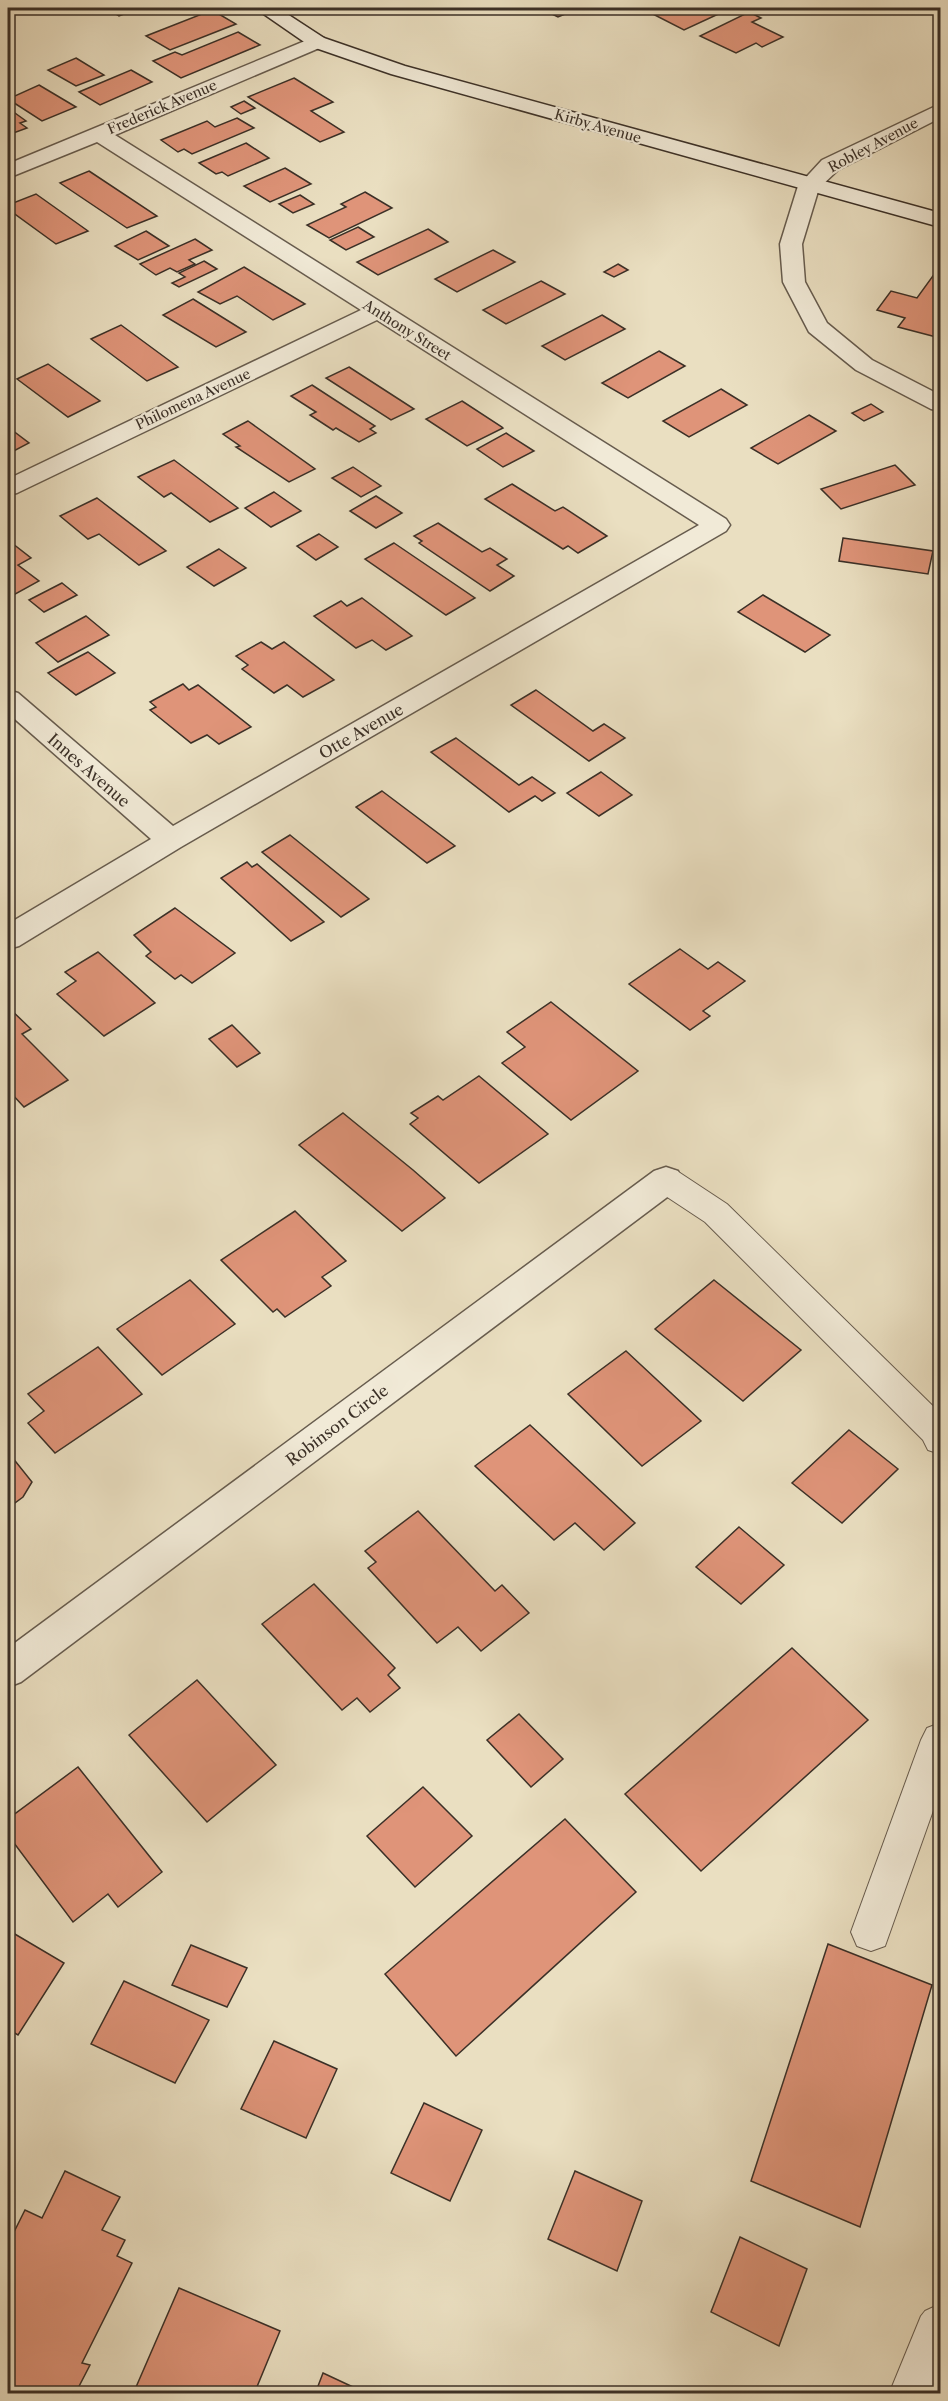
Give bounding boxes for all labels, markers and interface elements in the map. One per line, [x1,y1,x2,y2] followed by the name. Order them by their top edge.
[105,76,220,138] street label: Frederick Avenue
[553,105,644,147] street label: Kirby Avenue
[825,114,921,176] street label: Robley Avenue
[359,295,454,364] street label: Anthony Street
[133,364,253,434] street label: Philomena Avenue
[315,699,407,763] street label: Otte Avenue
[44,729,134,811] street label: Innes Avenue
[282,1380,392,1470] street label: Robinson Circle

